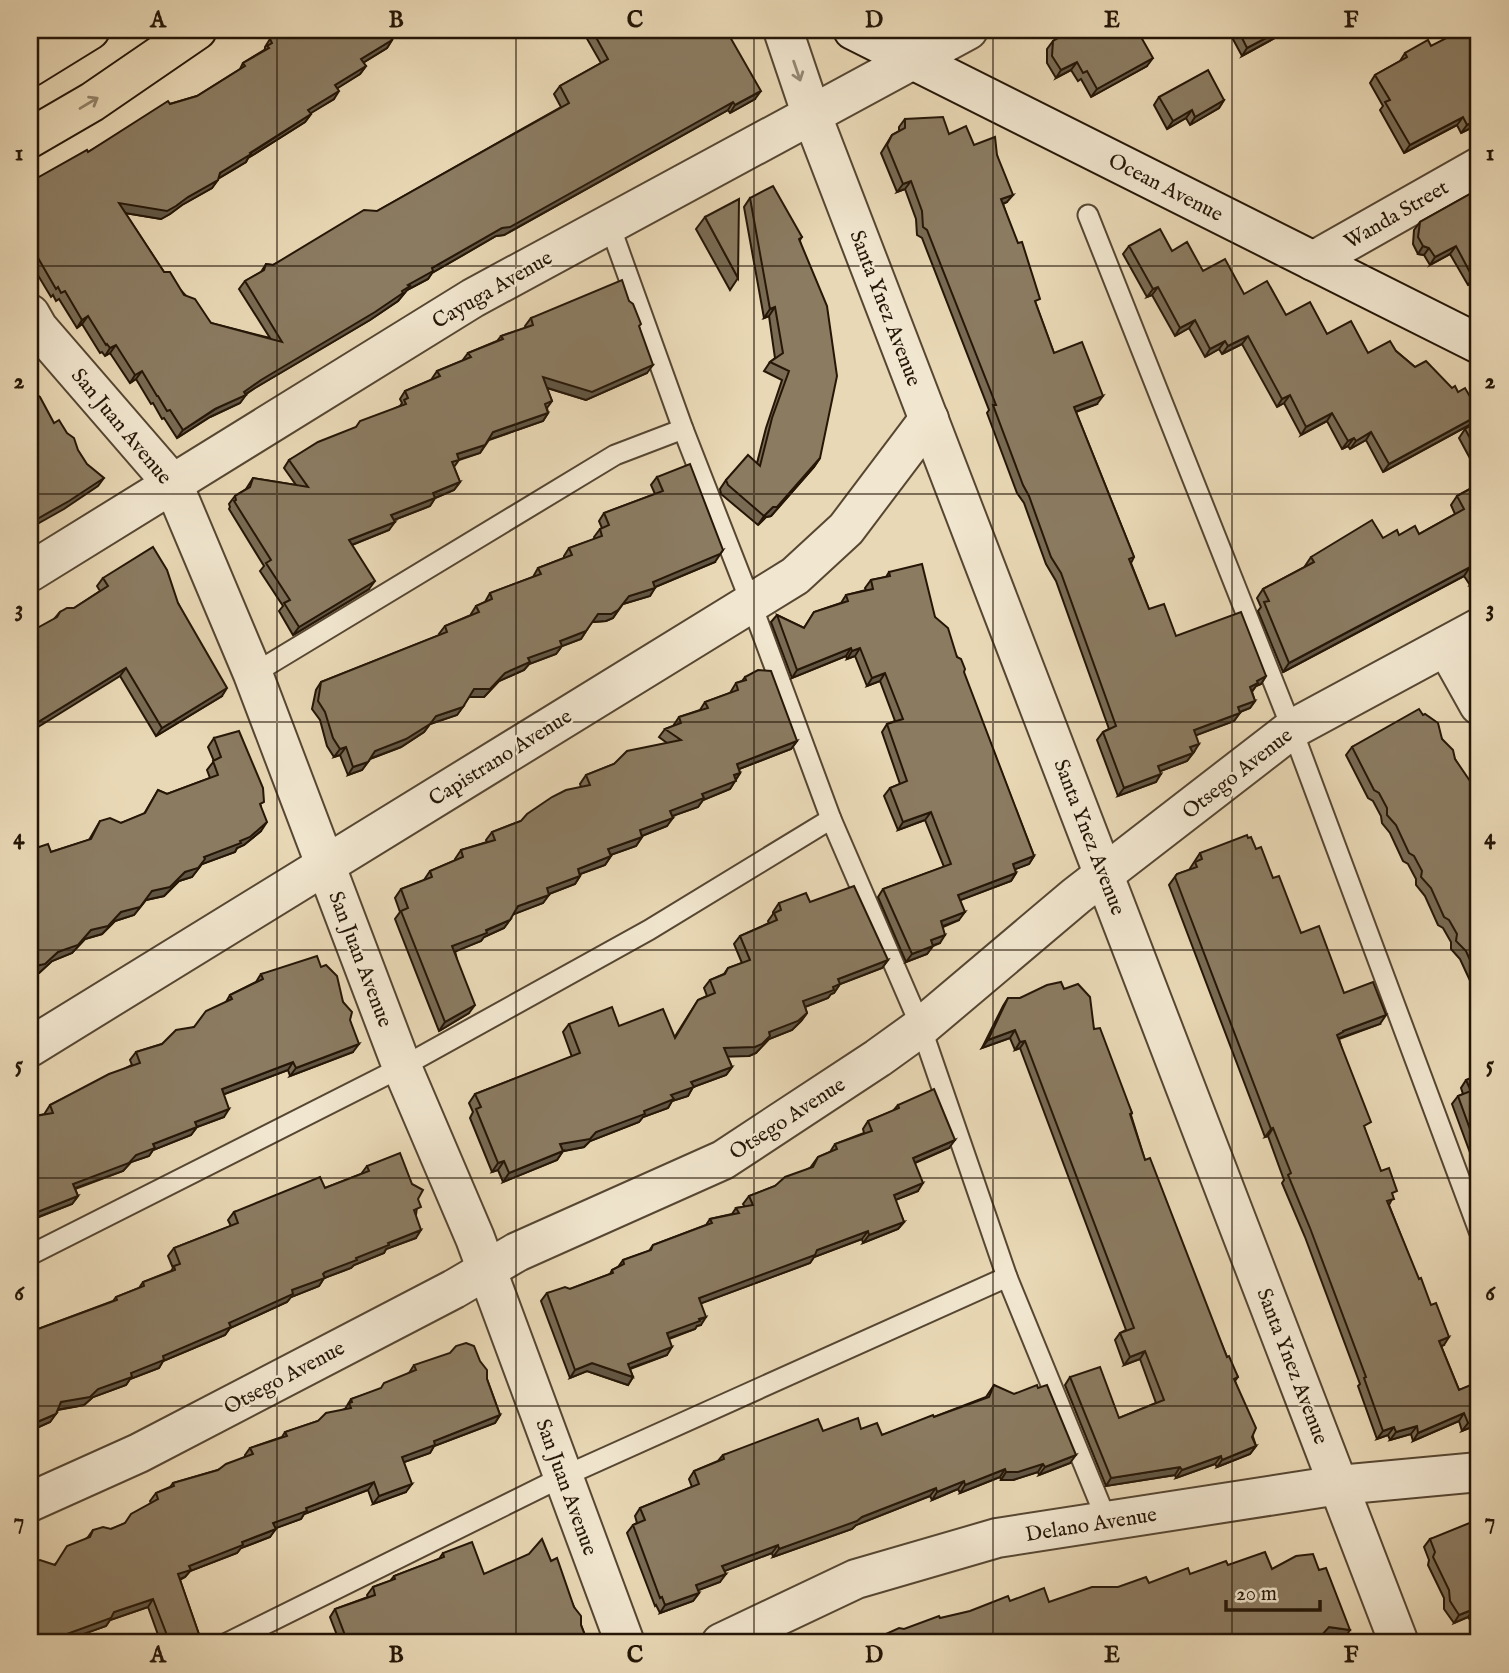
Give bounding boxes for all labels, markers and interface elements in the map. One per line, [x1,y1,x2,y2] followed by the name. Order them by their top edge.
[149,6,167,35] text: A
[388,6,404,35] text: B
[627,6,644,35] text: C
[865,6,883,35] text: D
[1104,6,1120,35] text: E
[1344,6,1359,35] text: F
[792,60,804,82] one-way arrow
[78,96,98,110] one-way arrow
[15,139,23,168] text: 1
[1486,139,1494,168] text: 1
[1103,148,1227,229] street label: Ocean Avenue
[1340,175,1454,256] street label: Wanda Street
[842,227,927,391] street label: Santa Ynez Avenue
[428,245,558,336] street label: Cayuga Avenue
[64,363,178,491] street label: San Juan Avenue
[14,367,25,396] text: 2
[1485,367,1496,396] text: 2
[15,595,23,624] text: 3
[1486,595,1494,624] text: 3
[424,703,578,813] street label: Capistrano Avenue
[1177,722,1299,826] street label: Otsego Avenue
[1046,756,1131,920] street label: Santa Ynez Avenue
[13,823,25,852] text: 4
[1484,823,1496,852] text: 4
[321,888,398,1032] street label: San Juan Avenue
[15,1051,24,1080] text: 5
[1486,1051,1495,1080] text: 5
[725,1072,851,1167] street label: Otsego Avenue
[14,1279,25,1308] text: 6
[1485,1279,1496,1308] text: 6
[1249,1285,1334,1449] street label: Santa Ynez Avenue
[220,1335,350,1421] street label: Otsego Avenue
[528,1415,603,1560] street label: San Juan Avenue
[1024,1502,1159,1549] street label: Delano Avenue
[14,1507,24,1536] text: 7
[1485,1507,1495,1536] text: 7
[1226,1568,1320,1612] scale bar
[1236,1581,1277,1608] text: 20 m
[149,1641,167,1670] text: A
[388,1641,404,1670] text: B
[627,1641,644,1670] text: C
[865,1641,883,1670] text: D
[1104,1641,1120,1670] text: E
[1344,1641,1359,1670] text: F

